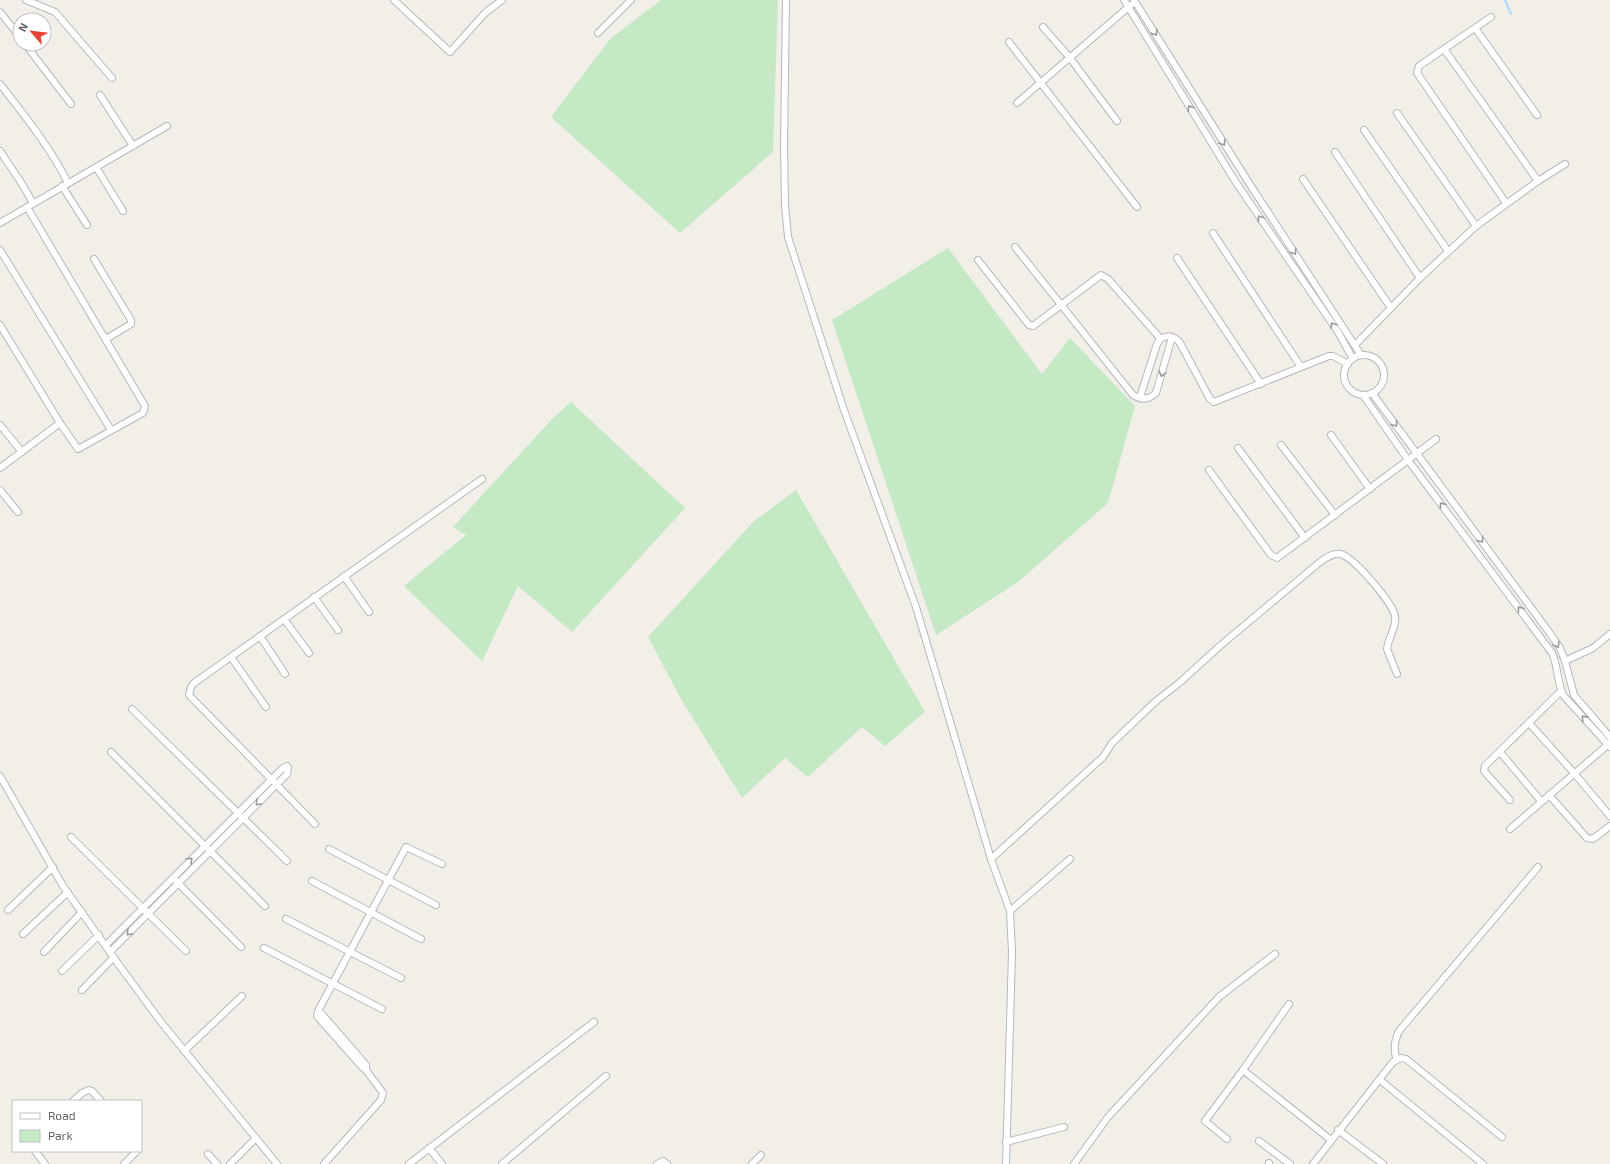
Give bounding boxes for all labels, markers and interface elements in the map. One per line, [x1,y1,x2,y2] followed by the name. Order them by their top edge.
[12,12,52,52] north arrow
[15,20,30,34] text: N
[1150,29,1157,36] one-way arrow
[1187,105,1195,112] one-way arrow
[1219,139,1226,146] one-way arrow
[1258,215,1265,222] one-way arrow
[1289,248,1296,255] one-way arrow
[1330,322,1338,329] one-way arrow
[1158,370,1167,377] one-way arrow
[1391,420,1398,427] one-way arrow
[1440,502,1447,509] one-way arrow
[1476,536,1484,543] one-way arrow
[1518,606,1525,613] one-way arrow
[1553,641,1560,648] one-way arrow
[1582,716,1589,723] one-way arrow
[255,798,263,806] one-way arrow
[185,857,193,865] one-way arrow
[127,928,134,936] one-way arrow
[12,1100,142,1152] legend
[48,1108,76,1122] text: Road
[48,1128,73,1142] text: Park

